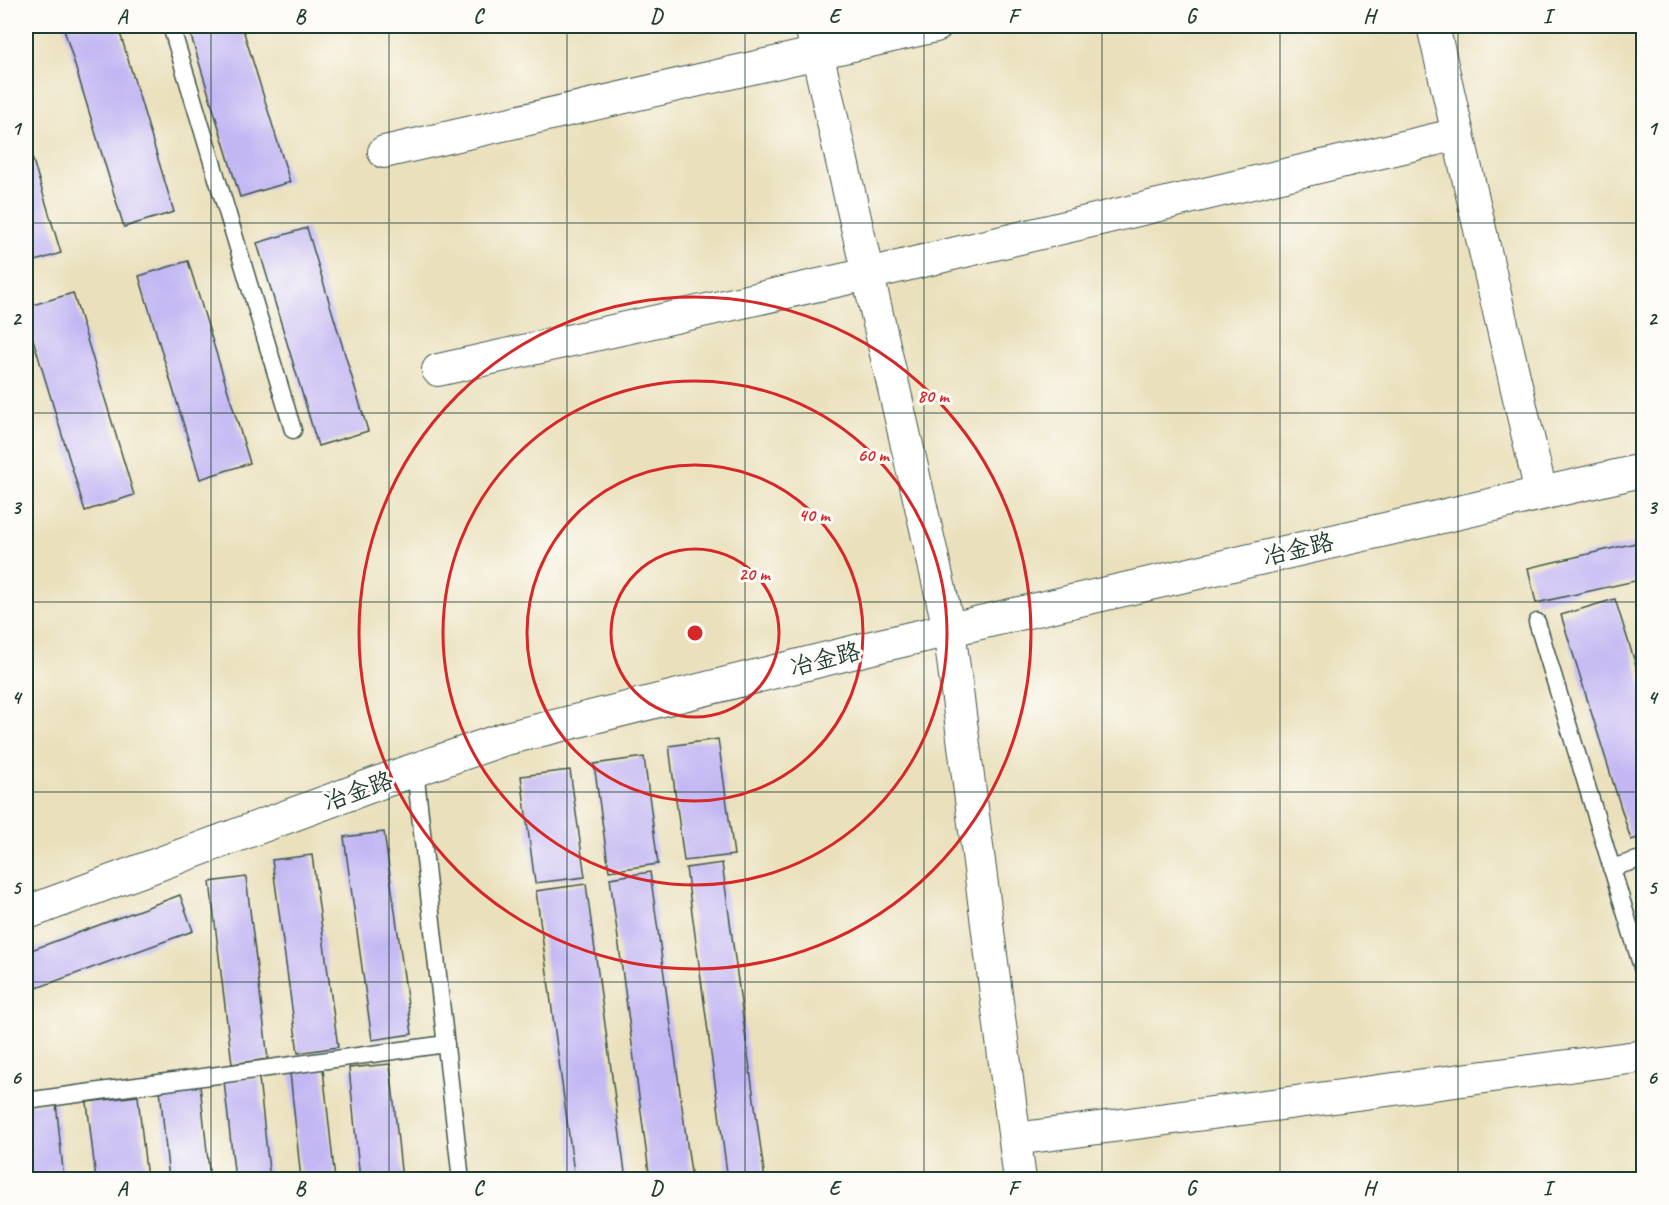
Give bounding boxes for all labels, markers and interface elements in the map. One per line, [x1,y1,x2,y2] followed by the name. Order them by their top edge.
[117,4,129,29] text: A
[295,4,307,29] text: B
[473,4,485,29] text: C
[650,4,664,29] text: D
[829,4,843,29] text: E
[1008,4,1022,29] text: F
[1186,4,1199,29] text: G
[1363,4,1378,29] text: H
[1543,4,1556,29] text: I
[12,116,23,141] text: 1
[1648,116,1659,141] text: 1
[12,306,23,331] text: 2
[1648,306,1659,331] text: 2
[918,385,950,407] text: 80 m
[857,444,890,466] text: 60 m
[12,495,23,520] text: 3
[1648,495,1659,520] text: 3
[799,504,831,526] text: 40 m
[1260,526,1336,572] street label: 冶金路
[739,563,771,585] text: 20 m
[685,623,705,643] centre of rings
[786,636,864,682] street label: 冶金路
[12,685,24,710] text: 4
[1648,685,1660,710] text: 4
[319,765,397,817] street label: 冶金路
[12,875,23,900] text: 5
[1648,875,1659,900] text: 5
[11,1065,22,1090] text: 6
[1647,1065,1658,1090] text: 6
[117,1176,129,1201] text: A
[295,1176,307,1201] text: B
[473,1176,485,1201] text: C
[650,1176,664,1201] text: D
[829,1176,843,1201] text: E
[1008,1176,1022,1201] text: F
[1186,1176,1199,1201] text: G
[1363,1176,1378,1201] text: H
[1543,1176,1556,1201] text: I

